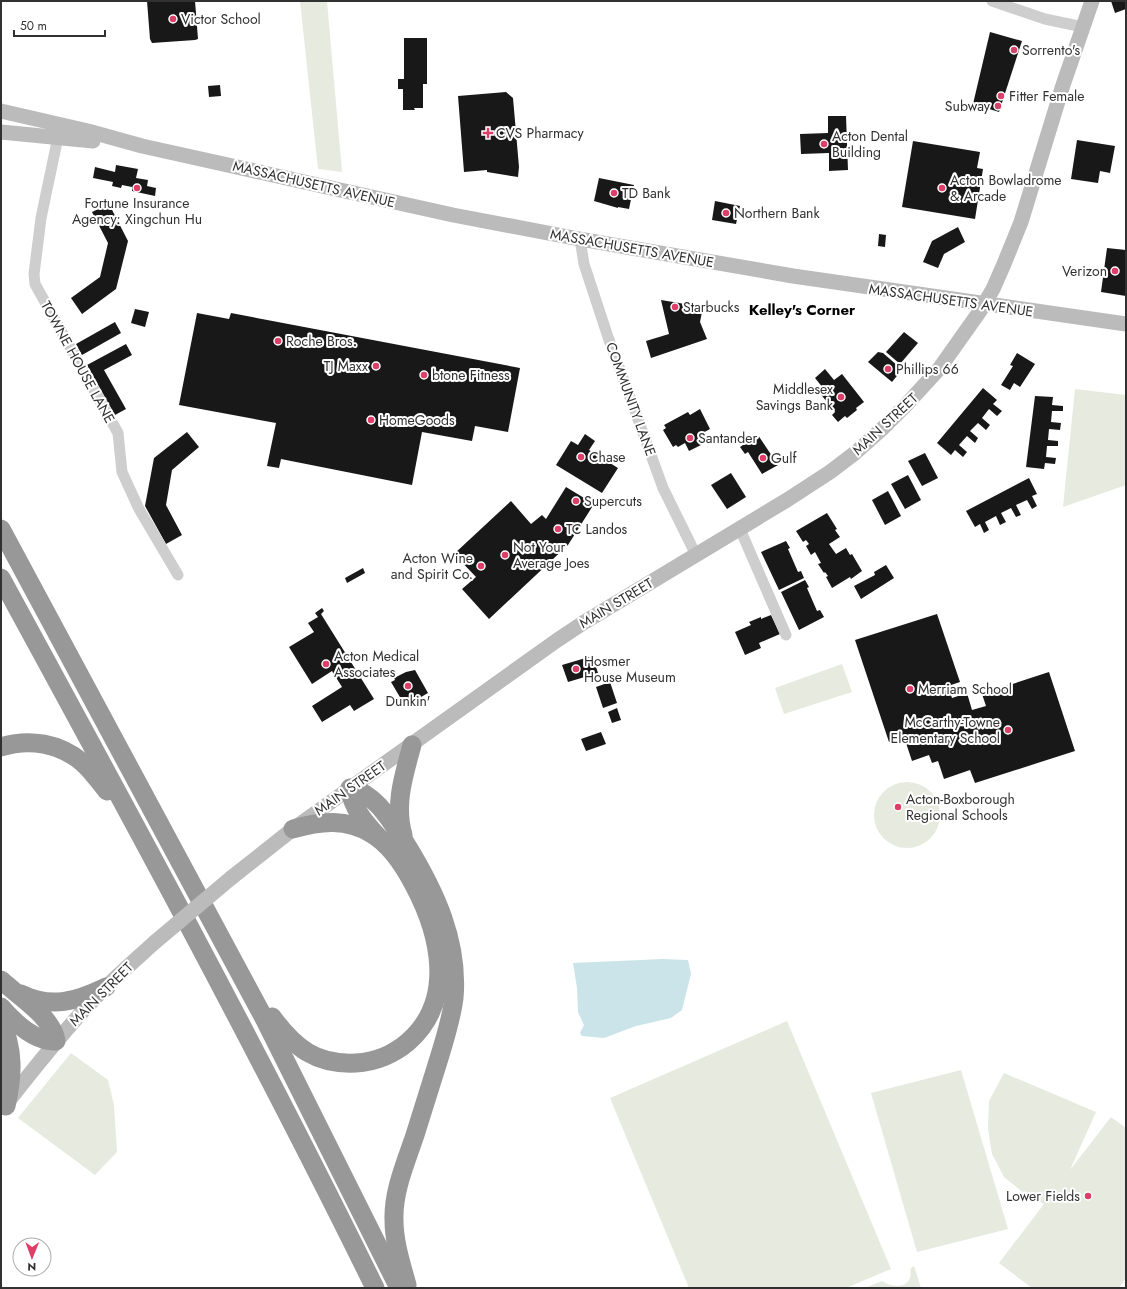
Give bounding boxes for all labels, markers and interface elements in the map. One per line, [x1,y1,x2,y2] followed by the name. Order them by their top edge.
[181,9,261,29] place label: Victor School
[14,12,105,38] scale bar
[168,14,178,24] marker: Victor School
[20,17,47,35] text: 50 m
[1022,40,1080,60] place label: Sorrento's
[1009,45,1019,55] marker: Sorrento's
[1009,86,1084,106] place label: Fitter Female
[996,91,1006,101] marker: Fitter Female
[945,96,991,116] place label: Subway
[993,101,1003,111] marker: Subway
[496,123,584,143] place label: CVS Pharmacy
[832,126,908,162] place label: Acton Dental Building
[483,128,493,138] marker: CVS Pharmacy
[819,139,829,149] marker: Acton Dental Building
[231,156,397,212] street label: MASSACHUSETTS AVENUE
[950,170,1062,206] place label: Acton Bowladrome & Arcade
[132,183,142,193] marker: Fortune Insurance Agency: Xingchun Hu
[622,183,671,203] place label: TD Bank
[937,183,947,193] marker: Acton Bowladrome & Arcade
[609,188,619,198] marker: TD Bank
[72,193,202,229] place label: Fortune Insurance Agency: Xingchun Hu
[734,203,820,223] place label: Northern Bank
[721,208,731,218] marker: Northern Bank
[549,224,715,272] street label: MASSACHUSETTS AVENUE
[1062,261,1107,281] place label: Verizon
[1110,266,1120,276] marker: Verizon
[867,279,1035,321] street label: MASSACHUSETTS AVENUE
[36,297,120,427] street label: TOWNE HOUSE LANE
[683,297,740,317] place label: Starbucks
[749,299,856,321] district label: Kelley's Corner
[670,302,680,312] marker: Starbucks
[286,331,357,351] place label: Roche Bros.
[273,336,283,346] marker: Roche Bros.
[601,339,661,459] street label: COMMUNITY LANE
[324,356,368,376] place label: TJ Maxx
[896,359,959,379] place label: Phillips 66
[371,361,381,371] marker: TJ Maxx
[883,364,893,374] marker: Phillips 66
[432,365,510,385] place label: btone Fitness
[419,370,429,380] marker: btone Fitness
[756,379,834,415] place label: Middlesex Savings Bank
[848,388,923,460] street label: MAIN STREET
[836,392,846,402] marker: Middlesex Savings Bank
[379,410,455,430] place label: HomeGoods
[366,415,376,425] marker: HomeGoods
[698,428,757,448] place label: Santander
[685,433,695,443] marker: Santander
[589,447,626,467] place label: Chase
[771,448,797,468] place label: Gulf
[576,452,586,462] marker: Chase
[758,453,768,463] marker: Gulf
[584,491,642,511] place label: Supercuts
[571,496,581,506] marker: Supercuts
[566,519,628,539] place label: TC Landos
[553,524,563,534] marker: TC Landos
[513,537,590,573] place label: Not Your Average Joes
[391,548,473,584] place label: Acton Wine and Spirit Co.
[500,550,510,560] marker: Not Your Average Joes
[476,561,486,571] marker: Acton Wine and Spirit Co.
[575,573,657,633] street label: MAIN STREET
[334,646,419,682] place label: Acton Medical Associates
[584,651,676,687] place label: Hosmer House Museum
[321,659,331,669] marker: Acton Medical Associates
[571,664,581,674] marker: Hosmer House Museum
[918,679,1012,699] place label: Merriam School
[403,681,413,691] marker: Dunkin'
[905,684,915,694] marker: Merriam School
[386,691,430,711] place label: Dunkin'
[890,712,1000,748] place label: McCarthy-Towne Elementary School
[1003,725,1013,735] marker: McCarthy-Towne Elementary School
[310,756,390,820] street label: MAIN STREET
[906,789,1015,825] place label: Acton-Boxborough Regional Schools
[893,802,903,812] marker: Acton-Boxborough Regional Schools
[65,957,138,1030] street label: MAIN STREET
[1006,1186,1080,1206] place label: Lower Fields
[1083,1191,1093,1201] marker: Lower Fields
[12,1237,52,1277] north arrow
[27,1259,36,1275] text: N

